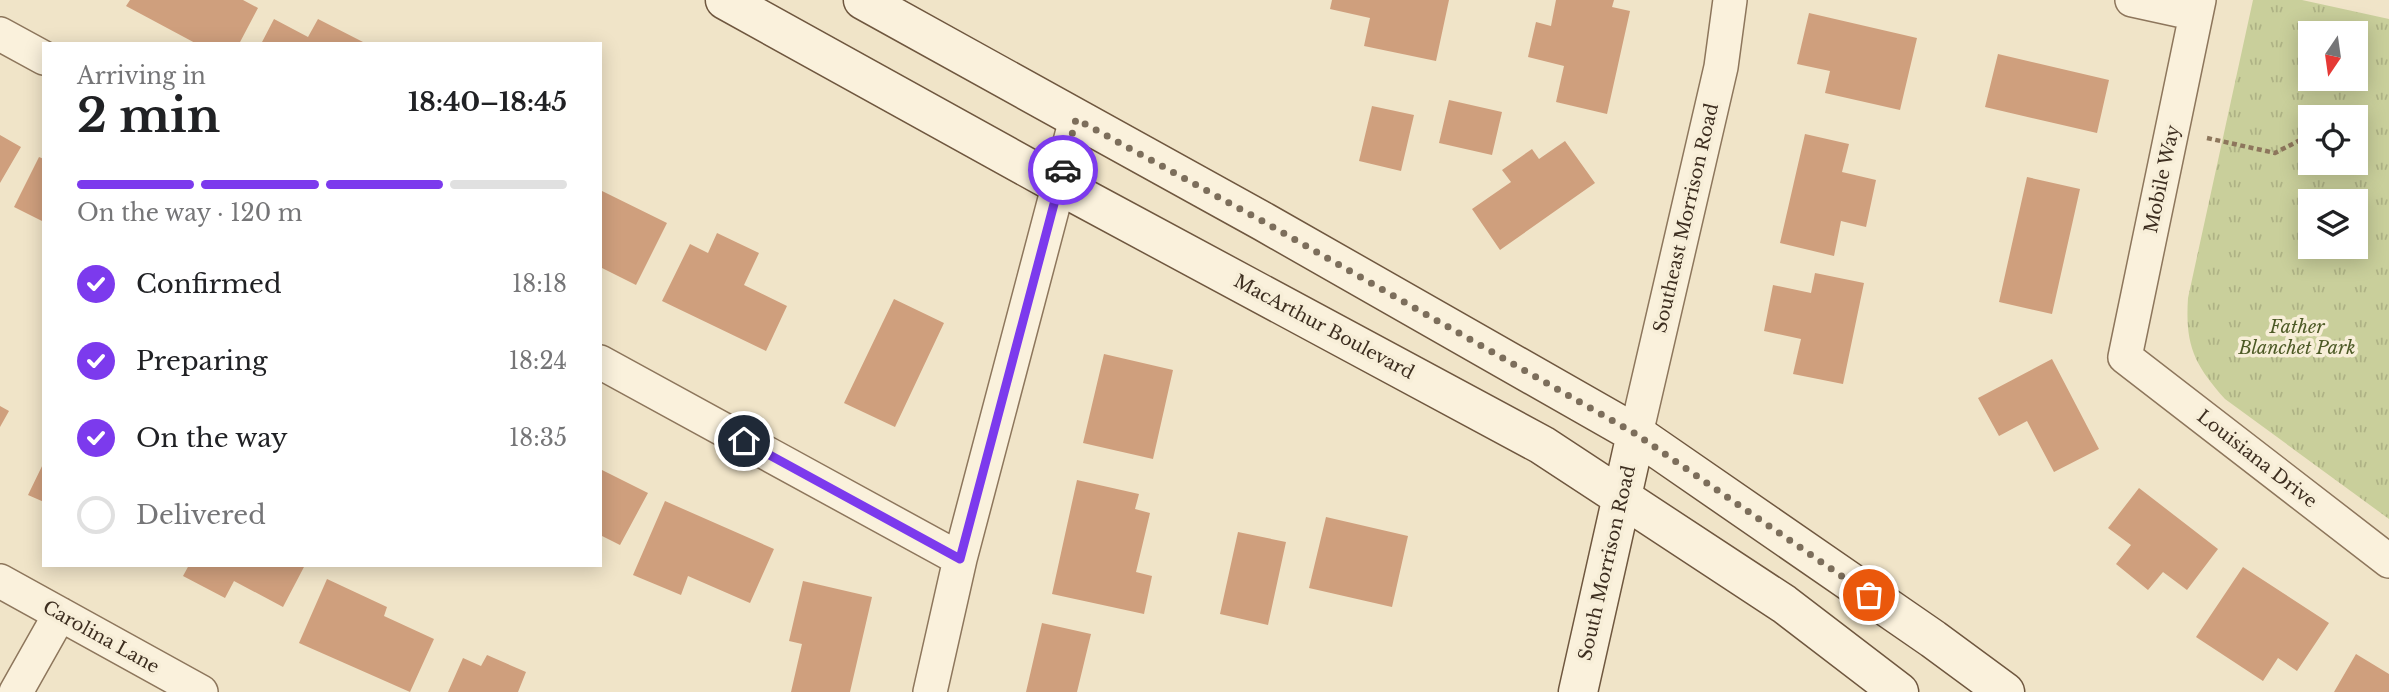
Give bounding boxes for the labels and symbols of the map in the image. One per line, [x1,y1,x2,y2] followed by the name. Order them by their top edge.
[2298,21,2368,91] north arrow
[1649,101,1723,335] street label: Southeast Morrison Road
[2140,122,2184,235] street label: Mobile Way
[1028,135,1098,205] courier
[1230,270,1418,384] street label: MacArthur Boulevard
[2237,316,2356,359] park label: Father Blanchet Park
[2193,405,2321,513] street label: Louisiana Drive
[714,411,774,471] pin
[1574,463,1640,663] street label: South Morrison Road
[1839,565,1899,625] pin
[39,596,163,678] street label: Carolina Lane

